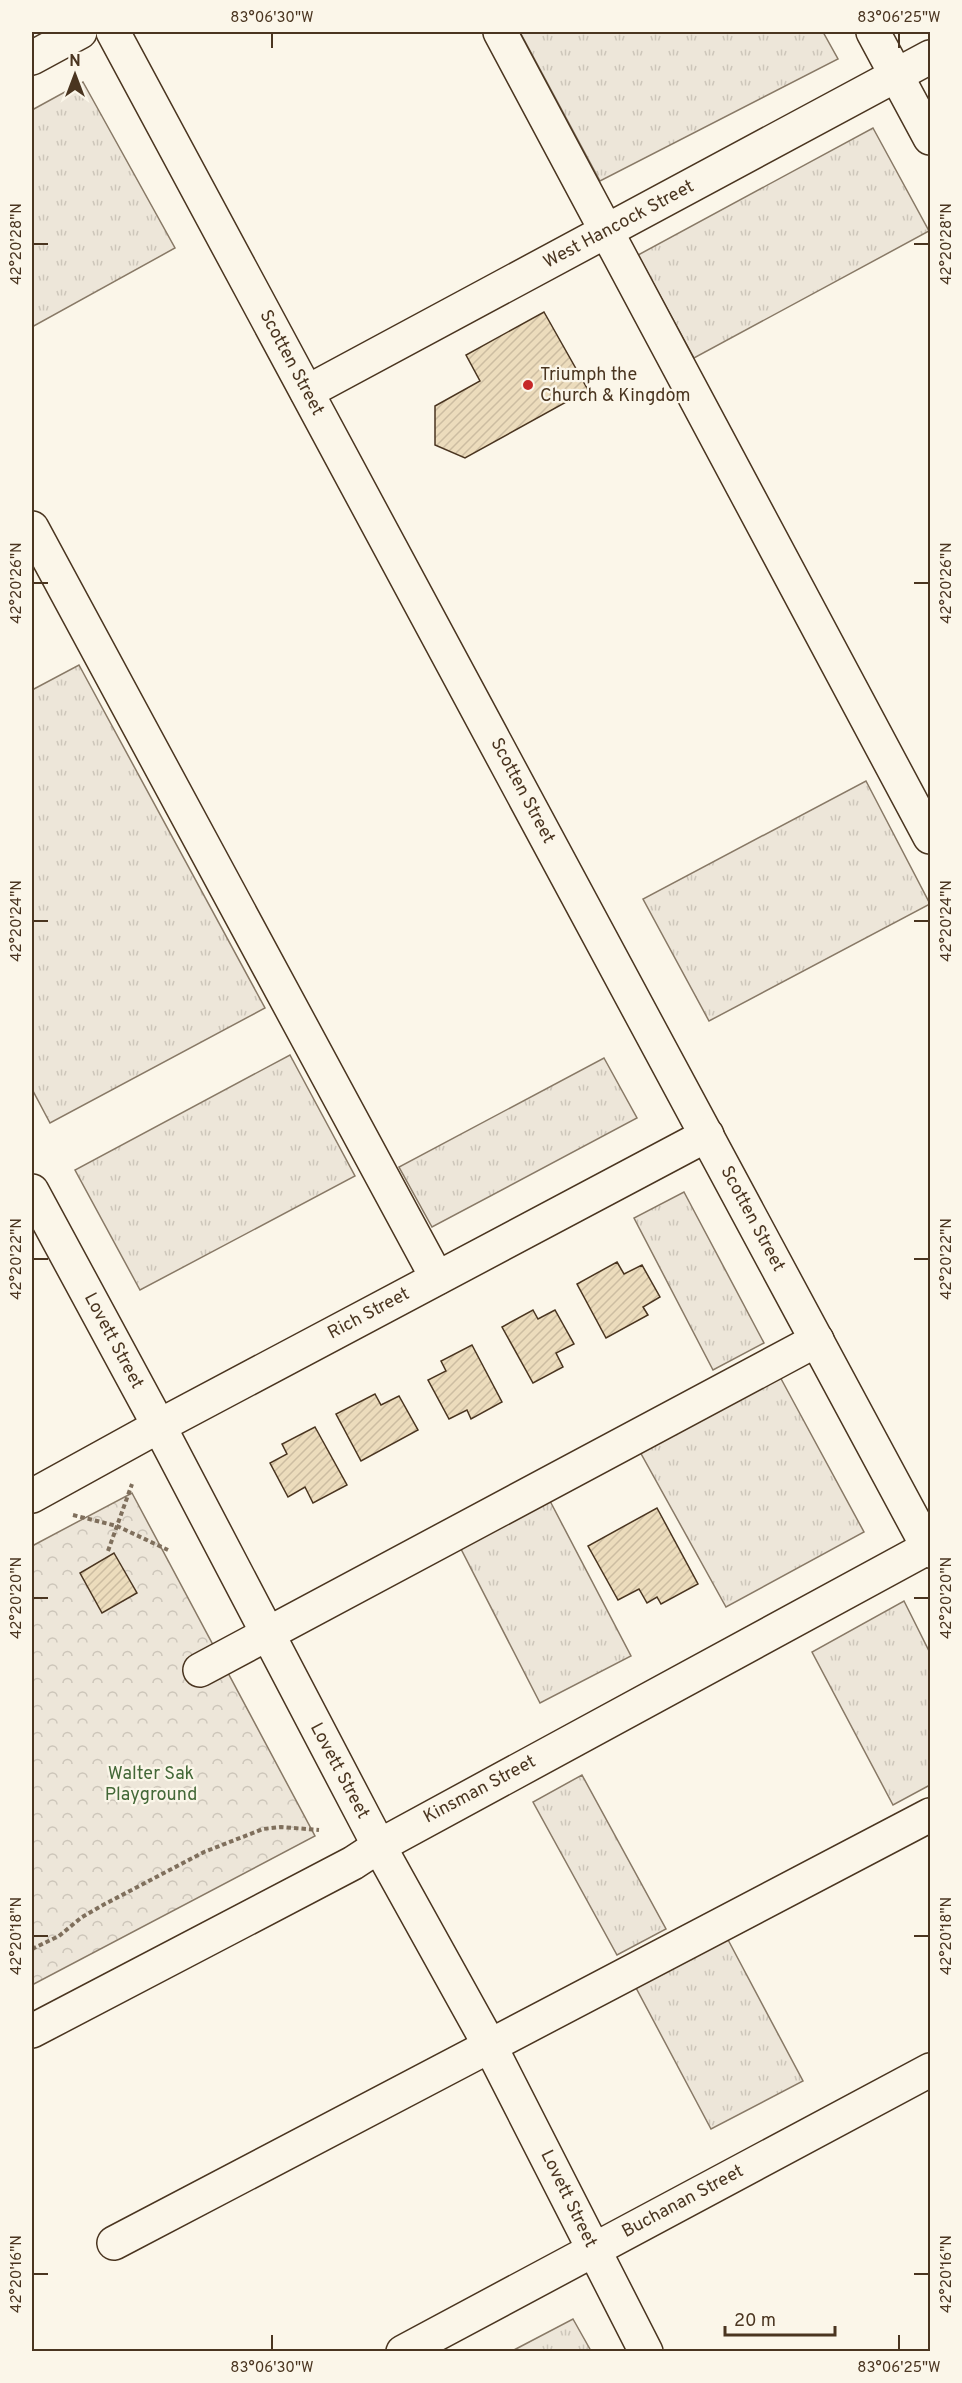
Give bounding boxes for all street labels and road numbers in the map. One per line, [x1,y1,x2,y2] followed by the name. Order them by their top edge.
[540,176,698,274] street label: West Hancock Street
[254,306,328,420] street label: Scotten Street
[485,734,559,848] street label: Scotten Street
[715,1162,789,1276] street label: Scotten Street
[324,1283,414,1345] street label: Rich Street
[78,1289,148,1393] street label: Lovett Street
[304,1719,374,1823] street label: Lovett Street
[420,1751,540,1829] street label: Kinsman Street
[534,2146,602,2252] street label: Lovett Street
[618,2160,748,2244] street label: Buchanan Street

